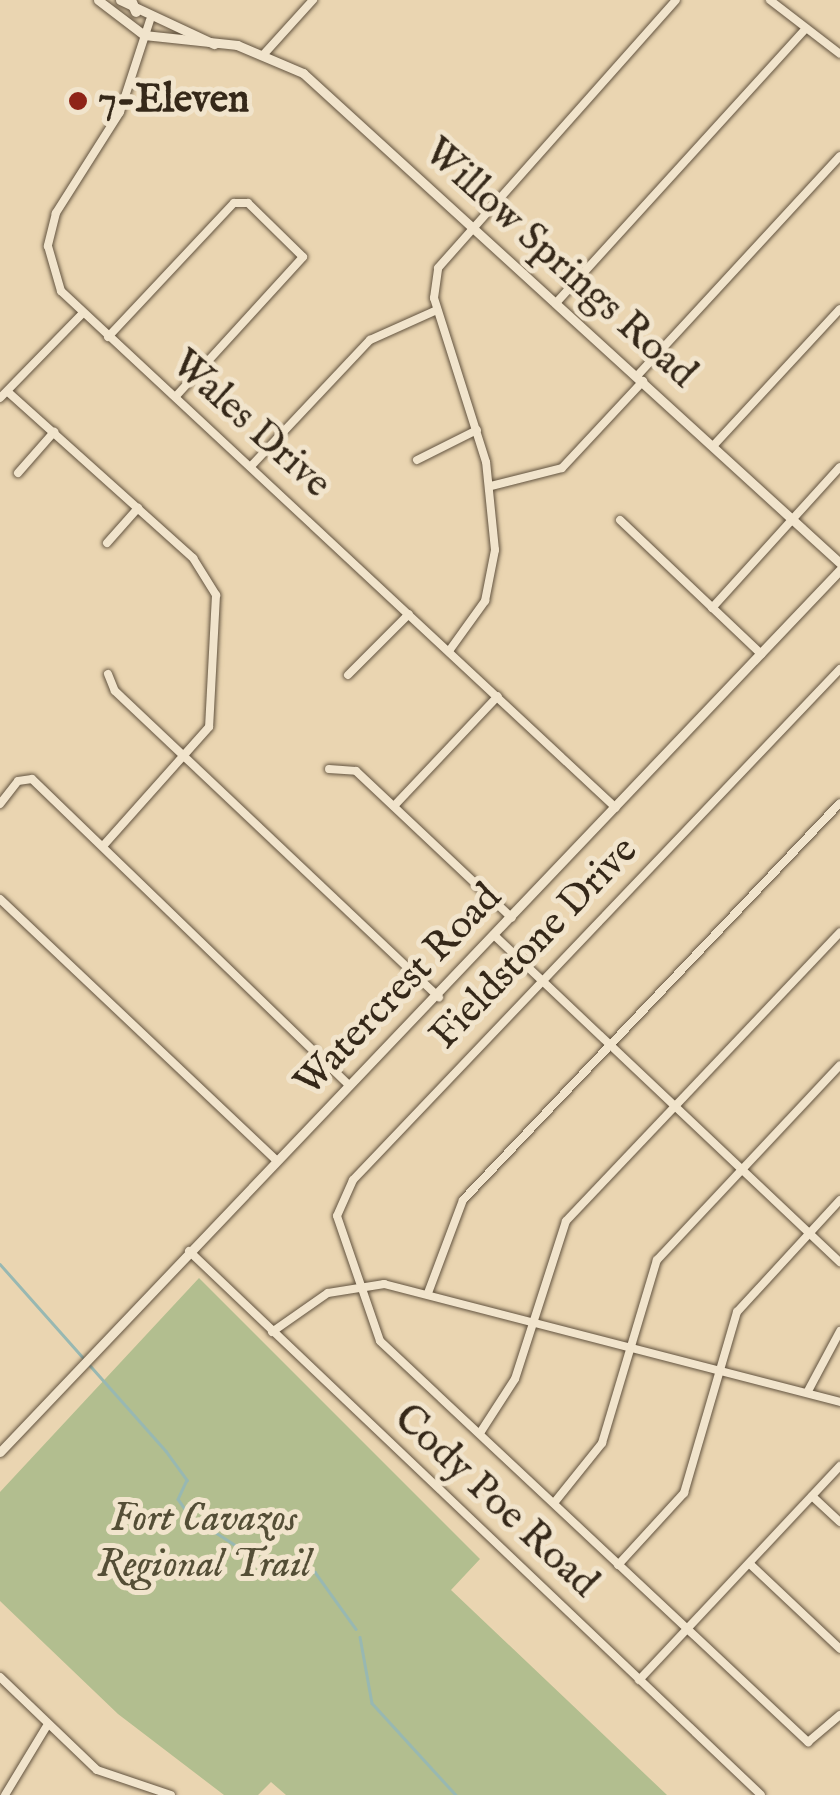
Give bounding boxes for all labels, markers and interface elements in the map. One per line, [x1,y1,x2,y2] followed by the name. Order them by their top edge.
[98,77,249,125] place label: 7-Eleven
[67,90,89,112] marker: 7-Eleven
[413,129,705,399] street label: Willow Springs Road
[160,341,340,509] street label: Wales Drive
[422,828,648,1060] street label: Fieldstone Drive
[286,875,512,1107] street label: Watercrest Road
[383,1395,607,1609] street label: Cody Poe Road
[97,1496,311,1590] park label: Fort Cavazos Regional Trail

